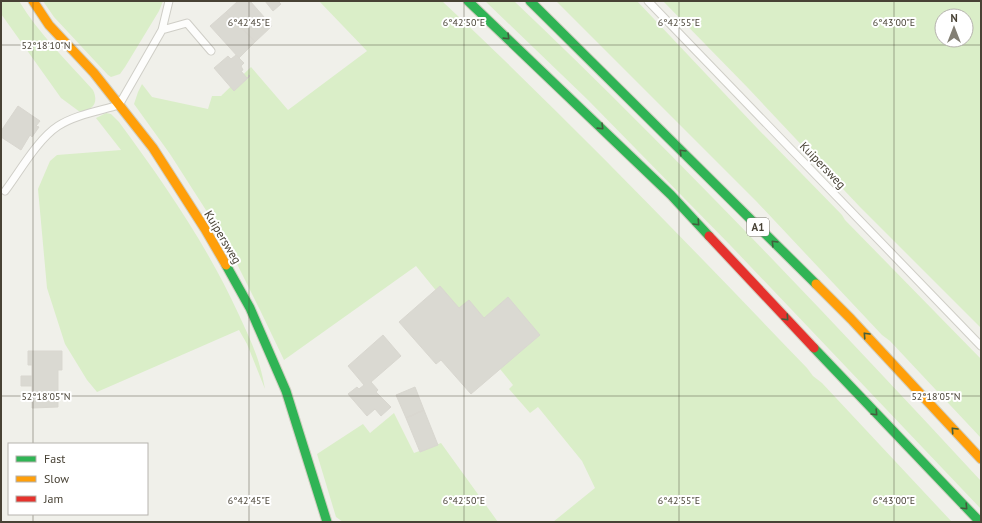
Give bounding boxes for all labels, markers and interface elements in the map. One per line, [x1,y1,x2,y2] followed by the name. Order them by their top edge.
[934,8,974,48] north arrow
[950,11,958,25] text: N
[228,16,270,29] text: 6°42'45"E
[443,16,485,29] text: 6°42'50"E
[658,16,700,29] text: 6°42'55"E
[873,16,915,29] text: 6°43'00"E
[502,32,510,40] one-way arrow
[21,39,71,52] text: 52°18'10"N
[596,122,604,130] one-way arrow
[797,138,849,192] street label: Kuipersweg
[679,149,687,157] one-way arrow
[201,208,245,266] street label: Kuipersweg
[692,218,700,226] one-way arrow
[747,218,769,236] road number: A1
[771,240,779,248] one-way arrow
[781,313,789,321] one-way arrow
[863,332,871,340] one-way arrow
[21,390,71,403] text: 52°18'05"N
[911,390,961,403] text: 52°18'05"N
[870,408,878,416] one-way arrow
[952,428,959,435] one-way arrow
[8,443,148,515] legend
[44,451,65,466] text: Fast
[44,471,69,486] text: Slow
[43,491,63,506] text: Jam
[228,494,270,507] text: 6°42'45"E
[443,494,485,507] text: 6°42'50"E
[658,494,700,507] text: 6°42'55"E
[873,494,915,507] text: 6°43'00"E
[960,502,968,510] one-way arrow

